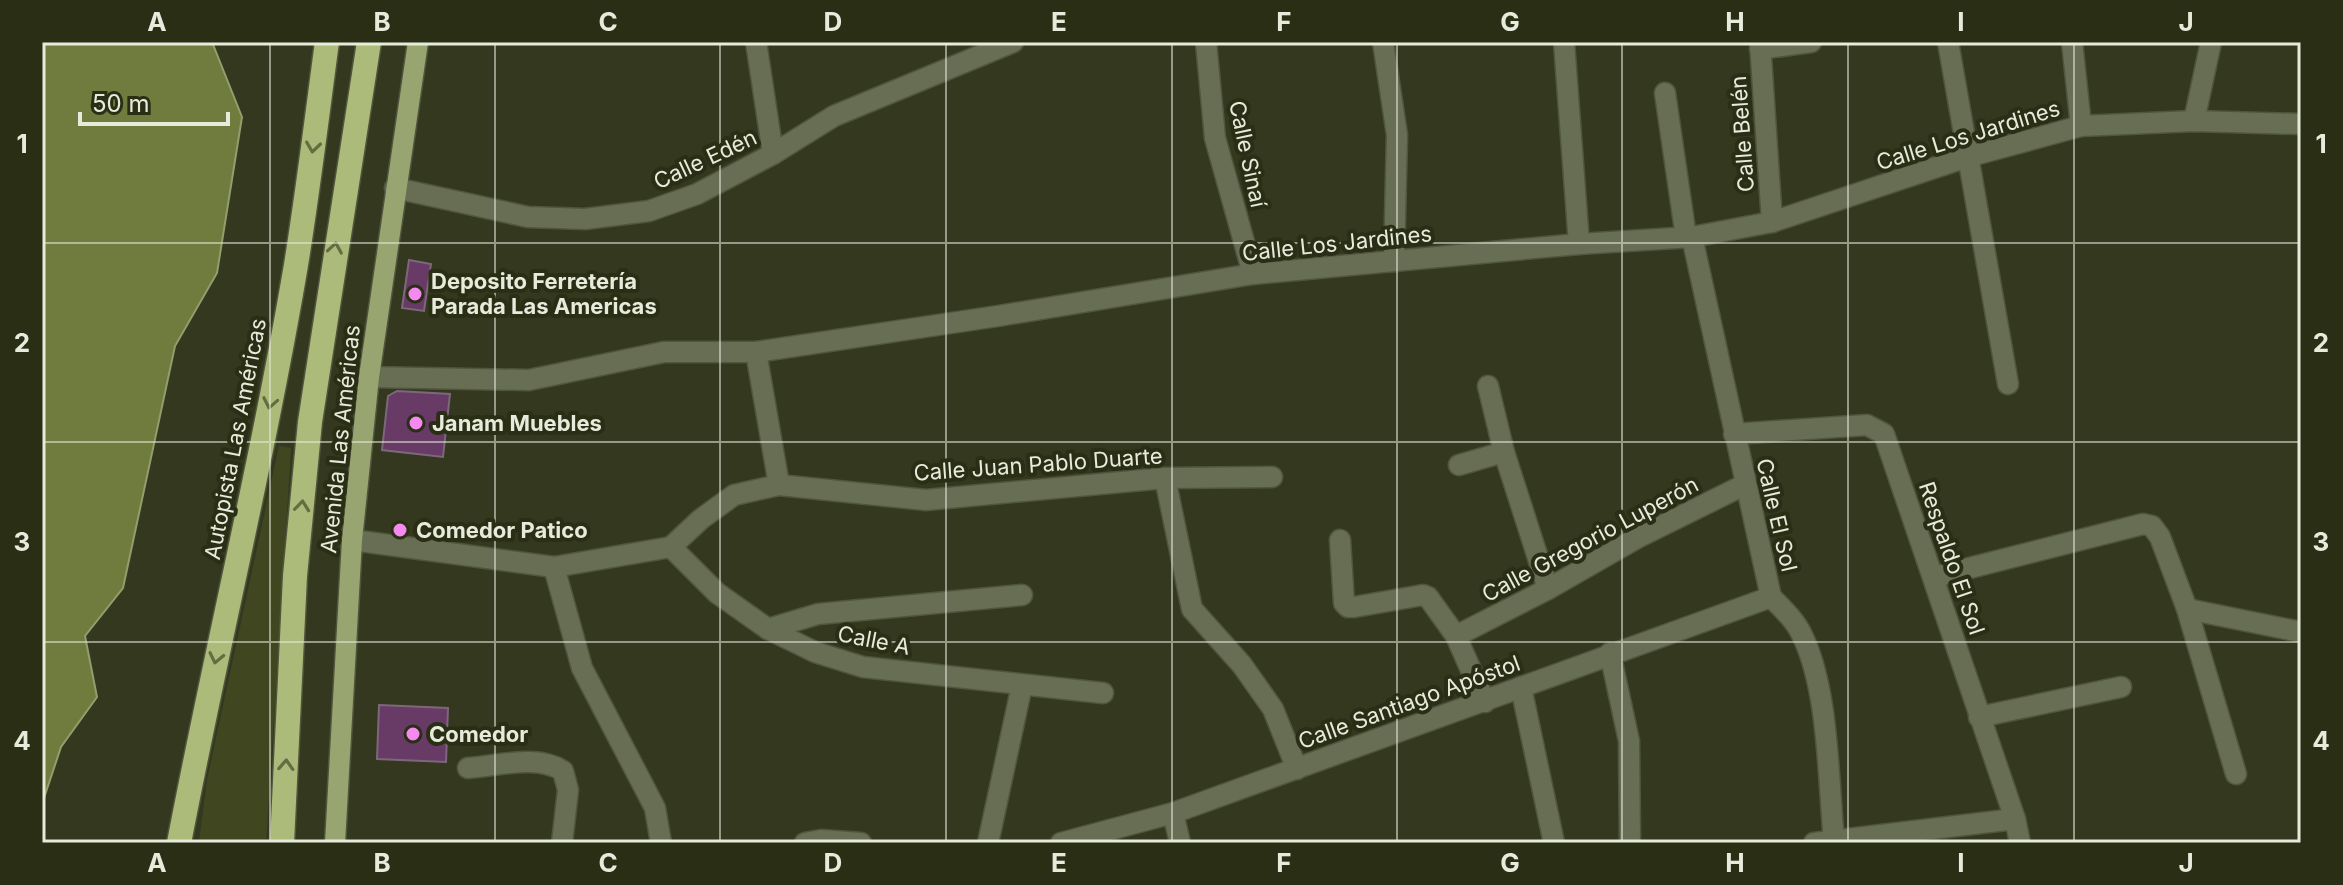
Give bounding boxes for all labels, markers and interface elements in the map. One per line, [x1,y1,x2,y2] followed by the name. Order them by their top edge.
[147,6,167,37] text: A
[373,6,391,37] text: B
[598,6,618,37] text: C
[824,6,842,37] text: D
[1051,6,1067,37] text: E
[1276,6,1292,37] text: F
[1500,6,1520,37] text: G
[1725,6,1745,37] text: H
[1957,6,1965,37] text: I
[2178,6,2194,37] text: J
[1725,75,1759,193] street label: Calle Belén
[80,76,228,126] scale bar
[92,89,150,118] text: 50 m
[1873,95,2063,175] street label: Calle Los Jardines
[1224,98,1272,210] street label: Calle Sinaí
[649,124,761,194] street label: Calle Edén
[16,128,28,159] text: 1
[2315,128,2327,159] text: 1
[304,141,321,154] one-way arrow
[1241,220,1433,266] street label: Calle Los Jardines
[326,241,343,255] one-way arrow
[431,268,657,319] place label: Deposito Ferretería Parada Las Americas
[406,285,424,303] marker: Deposito Ferretería Parada Las Americas
[199,316,271,562] street label: Autopista Las Américas
[315,324,365,554] street label: Avenida Las Américas
[14,327,30,358] text: 2
[2313,327,2329,358] text: 2
[262,397,279,410] one-way arrow
[432,410,602,436] place label: Janam Muebles
[407,414,425,432] marker: Janam Muebles
[913,442,1163,486] street label: Calle Juan Pablo Duarte
[1751,456,1803,574] street label: Calle El Sol
[1477,471,1703,607] street label: Calle Gregorio Luperón
[1914,478,1990,638] street label: Respaldo El Sol
[293,499,310,512] one-way arrow
[416,517,588,543] place label: Comedor Patico
[391,521,409,539] marker: Comedor Patico
[14,526,30,557] text: 3
[2313,526,2329,557] text: 3
[836,620,912,660] street label: Calle A
[208,650,225,664] one-way arrow
[1294,650,1524,754] street label: Calle Santiago Apóstol
[429,721,528,747] place label: Comedor
[13,725,31,756] text: 4
[404,725,422,743] marker: Comedor
[2312,725,2330,756] text: 4
[277,758,294,771] one-way arrow
[147,847,167,878] text: A
[373,847,391,878] text: B
[598,847,618,878] text: C
[824,847,842,878] text: D
[1051,847,1067,878] text: E
[1276,847,1292,878] text: F
[1500,847,1520,878] text: G
[1725,847,1745,878] text: H
[1957,847,1965,878] text: I
[2178,847,2194,878] text: J

